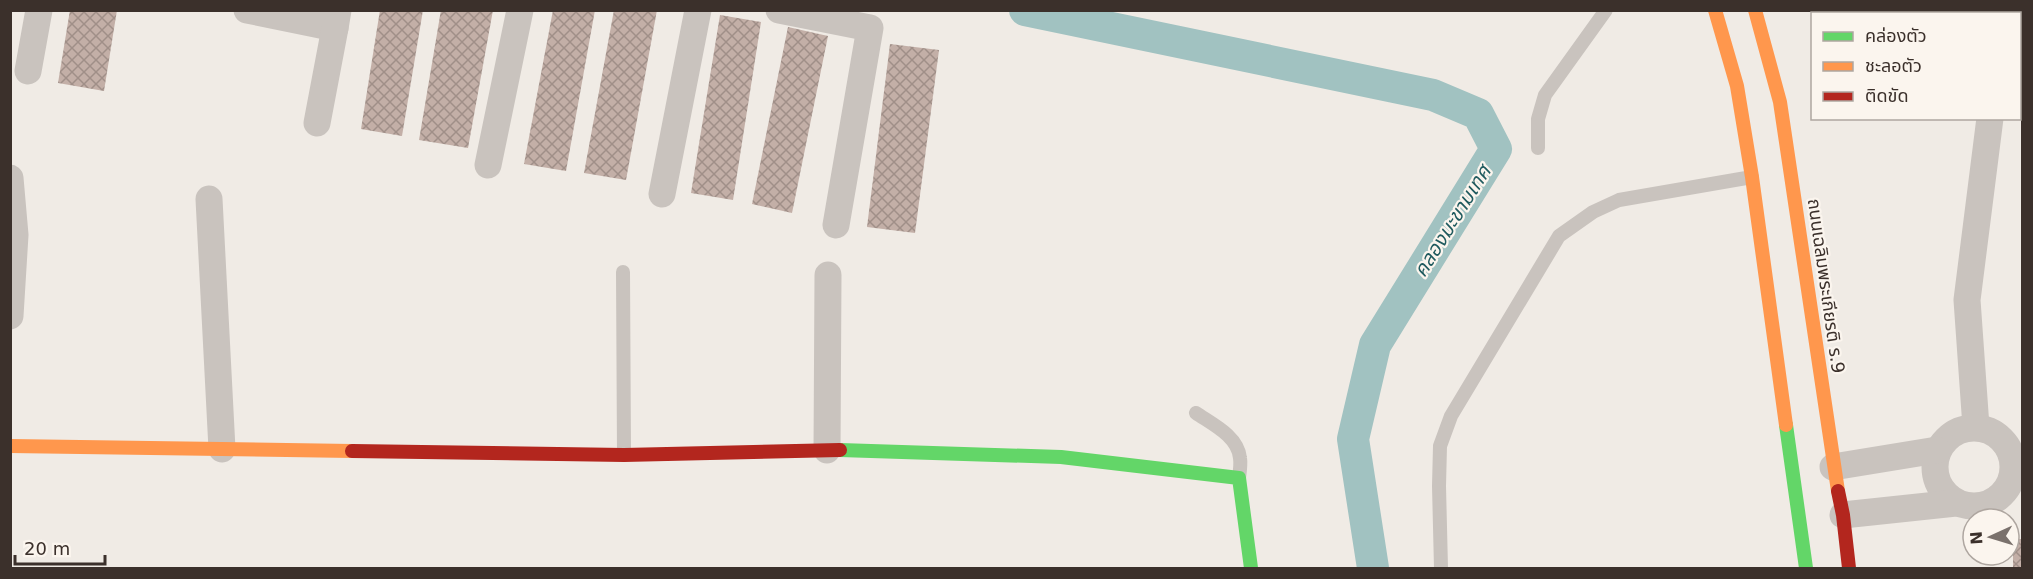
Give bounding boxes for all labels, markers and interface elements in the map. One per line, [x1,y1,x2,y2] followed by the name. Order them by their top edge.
[1811,12,2021,120] legend
[1865,25,1927,46] text: คล่องตัว
[1865,55,1922,76] text: ชะลอตัว
[1865,85,1908,106] text: ติดขัด
[1408,159,1497,281] water label: คลองมะขามเทศ
[1804,197,1849,375] street label: ถนนเฉลิมพระเกียรติ ร.9
[1961,507,2021,567] north arrow
[15,528,105,566] scale bar
[1967,531,1986,545] text: N
[24,538,70,559] text: 20 m

